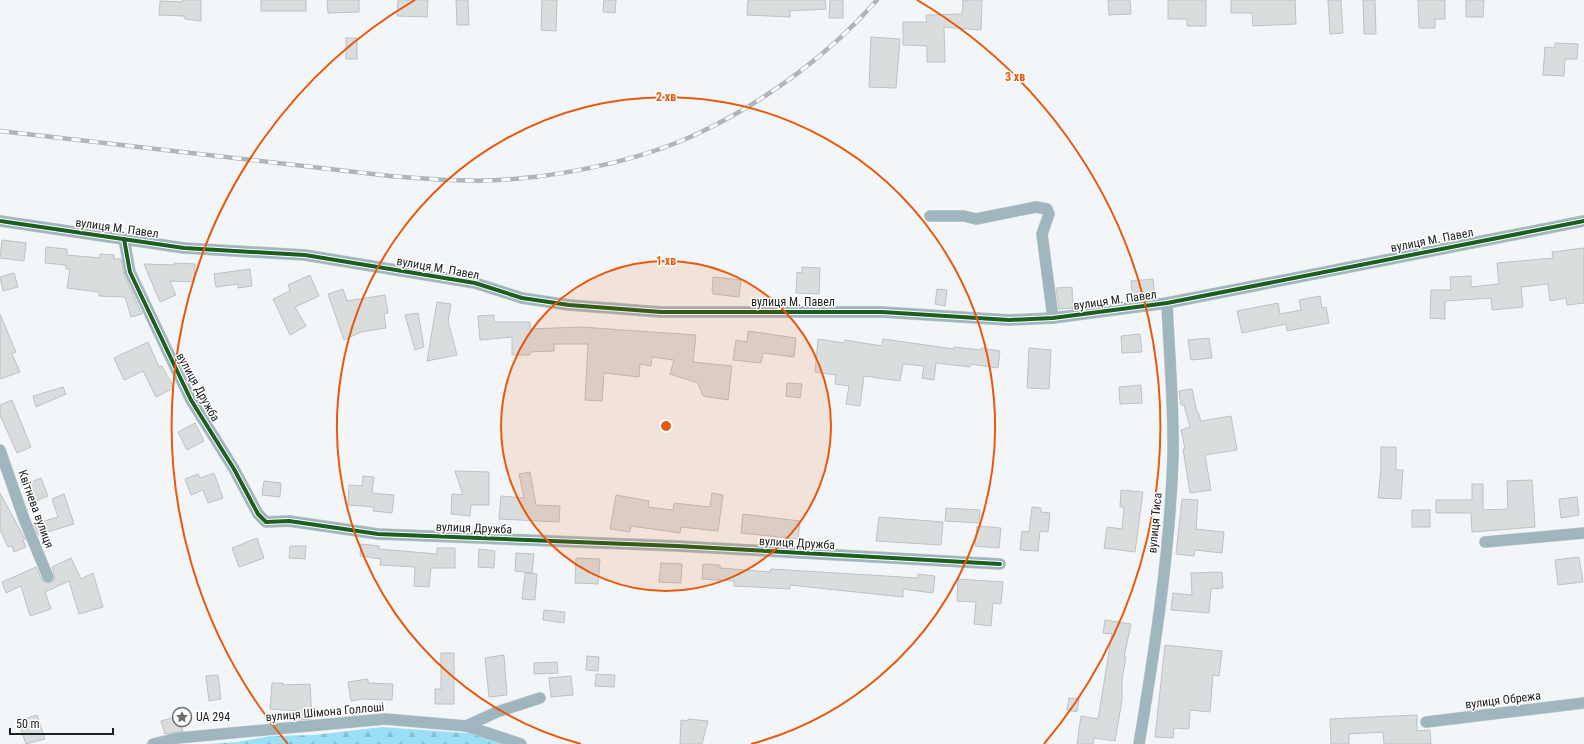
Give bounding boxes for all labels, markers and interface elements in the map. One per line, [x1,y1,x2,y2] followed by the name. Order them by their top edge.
[1005,70,1025,84] text: 3 хв
[656,90,676,104] text: 2 хв
[75,215,159,241] street label: вулиця М. Павел
[1390,225,1474,255] street label: вулиця М. Павел
[395,254,481,282] street label: вулиця М. Павел
[656,254,676,268] text: 1 хв
[1073,287,1157,313] street label: вулиця М. Павел
[751,295,835,309] street label: вулиця М. Павел
[173,350,223,424] street label: вулиця Дружба
[659,419,673,433] centre of rings
[15,468,57,550] street label: Квітнева вулиця
[1145,492,1165,554] street label: вулиця Тиса
[436,520,513,536] street label: вулиця Дружба
[759,534,836,552] street label: вулиця Дружба
[1464,688,1542,712] street label: вулиця Обрежа
[265,700,385,724] street label: вулиця Шімона Голлоші
[171,706,193,728] place icon: UA 294
[10,710,113,736] scale bar
[196,710,230,724] place label: UA 294
[16,717,40,731] text: 50 m

